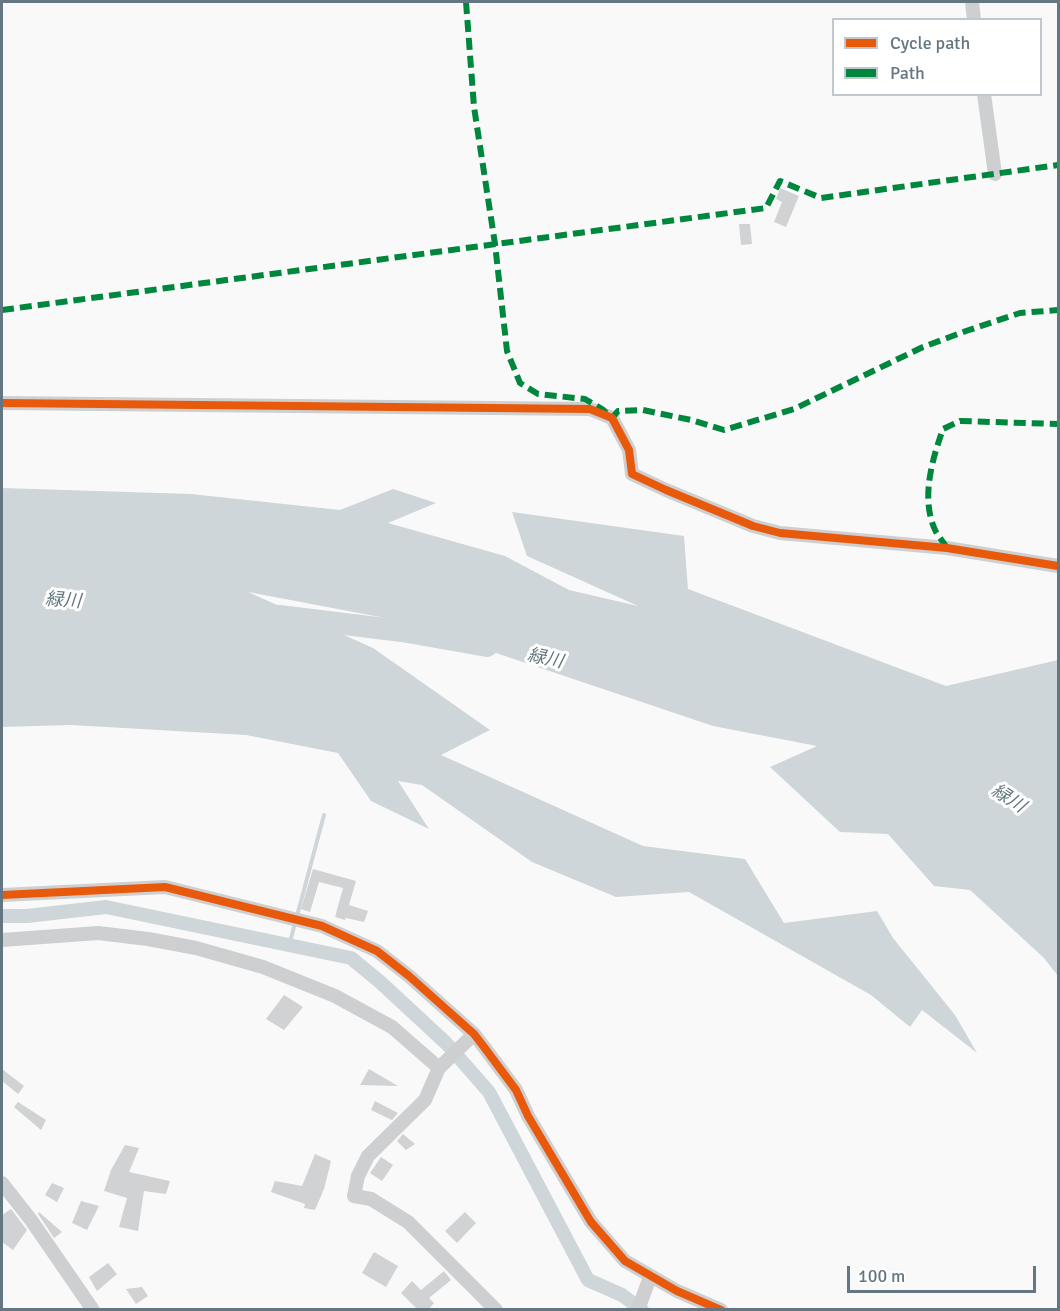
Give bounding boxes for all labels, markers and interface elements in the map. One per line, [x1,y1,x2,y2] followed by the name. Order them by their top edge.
[832,18,1042,96] legend
[890,32,970,54] text: Cycle path
[890,62,925,84] text: Path
[44,589,82,613] water label: 緑川
[525,645,565,673] water label: 緑川
[987,780,1029,818] water label: 緑川
[850,1254,1039,1292] scale bar
[858,1265,905,1287] text: 100 m

